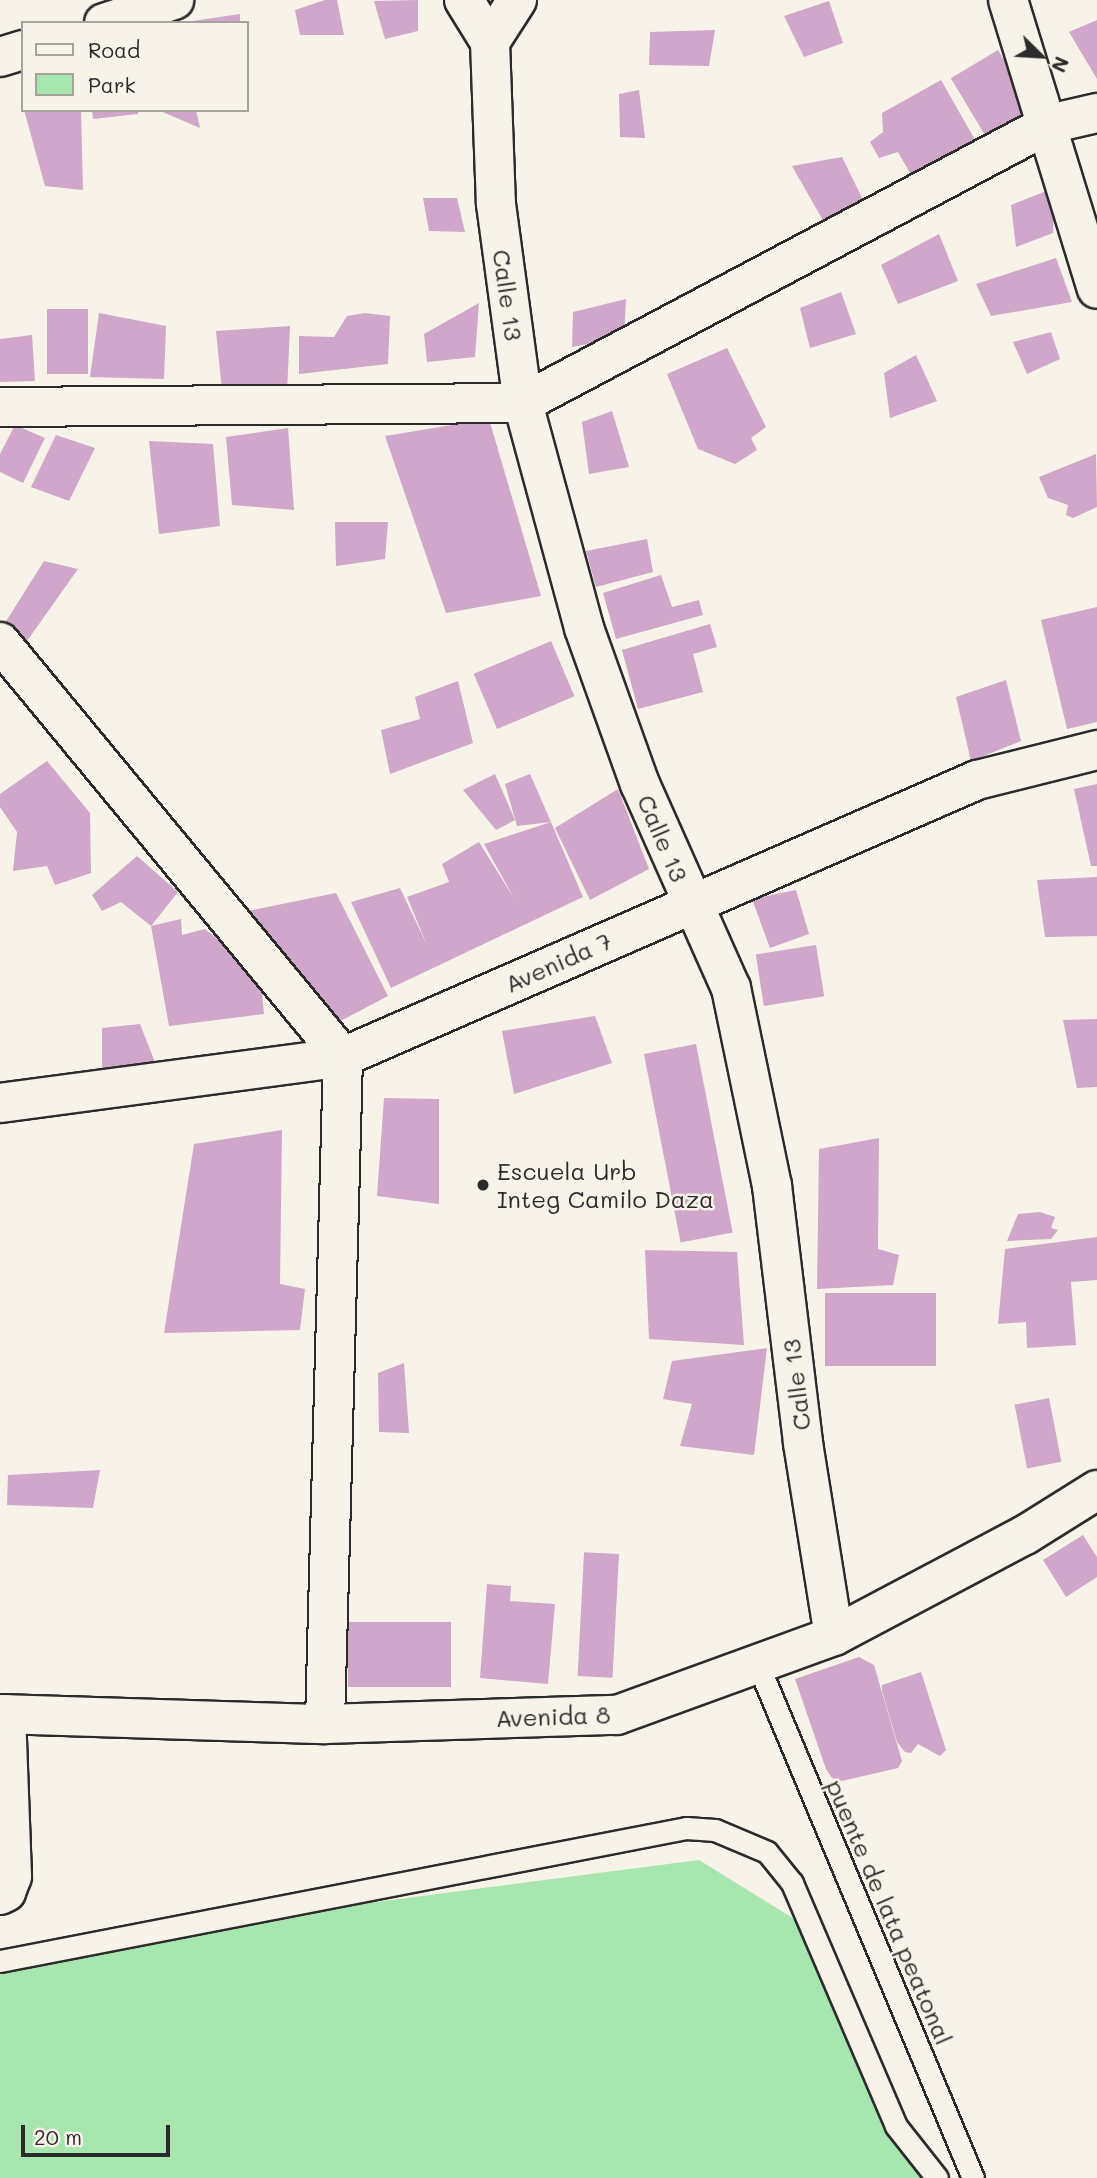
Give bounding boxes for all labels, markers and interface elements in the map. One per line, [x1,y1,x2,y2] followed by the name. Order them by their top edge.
[21,21,248,112] legend
[1006,21,1076,91] north arrow
[88,36,140,63] text: Road
[1046,53,1075,76] text: N
[88,71,136,98] text: Park
[487,248,529,342] street label: Calle 13
[632,790,694,886] street label: Calle 13
[500,926,616,998] street label: Avenida 7
[497,1157,714,1213] place label: Escuela Urb Integ Camilo Daza
[475,1177,491,1193] marker: Escuela Urb Integ Camilo Daza
[776,1338,816,1432] street label: Calle 13
[495,1700,611,1732] street label: Avenida 8
[821,1775,959,2049] street label: puente de lata peatonal
[24,2112,173,2156] scale bar
[34,2123,82,2150] text: 20 m

